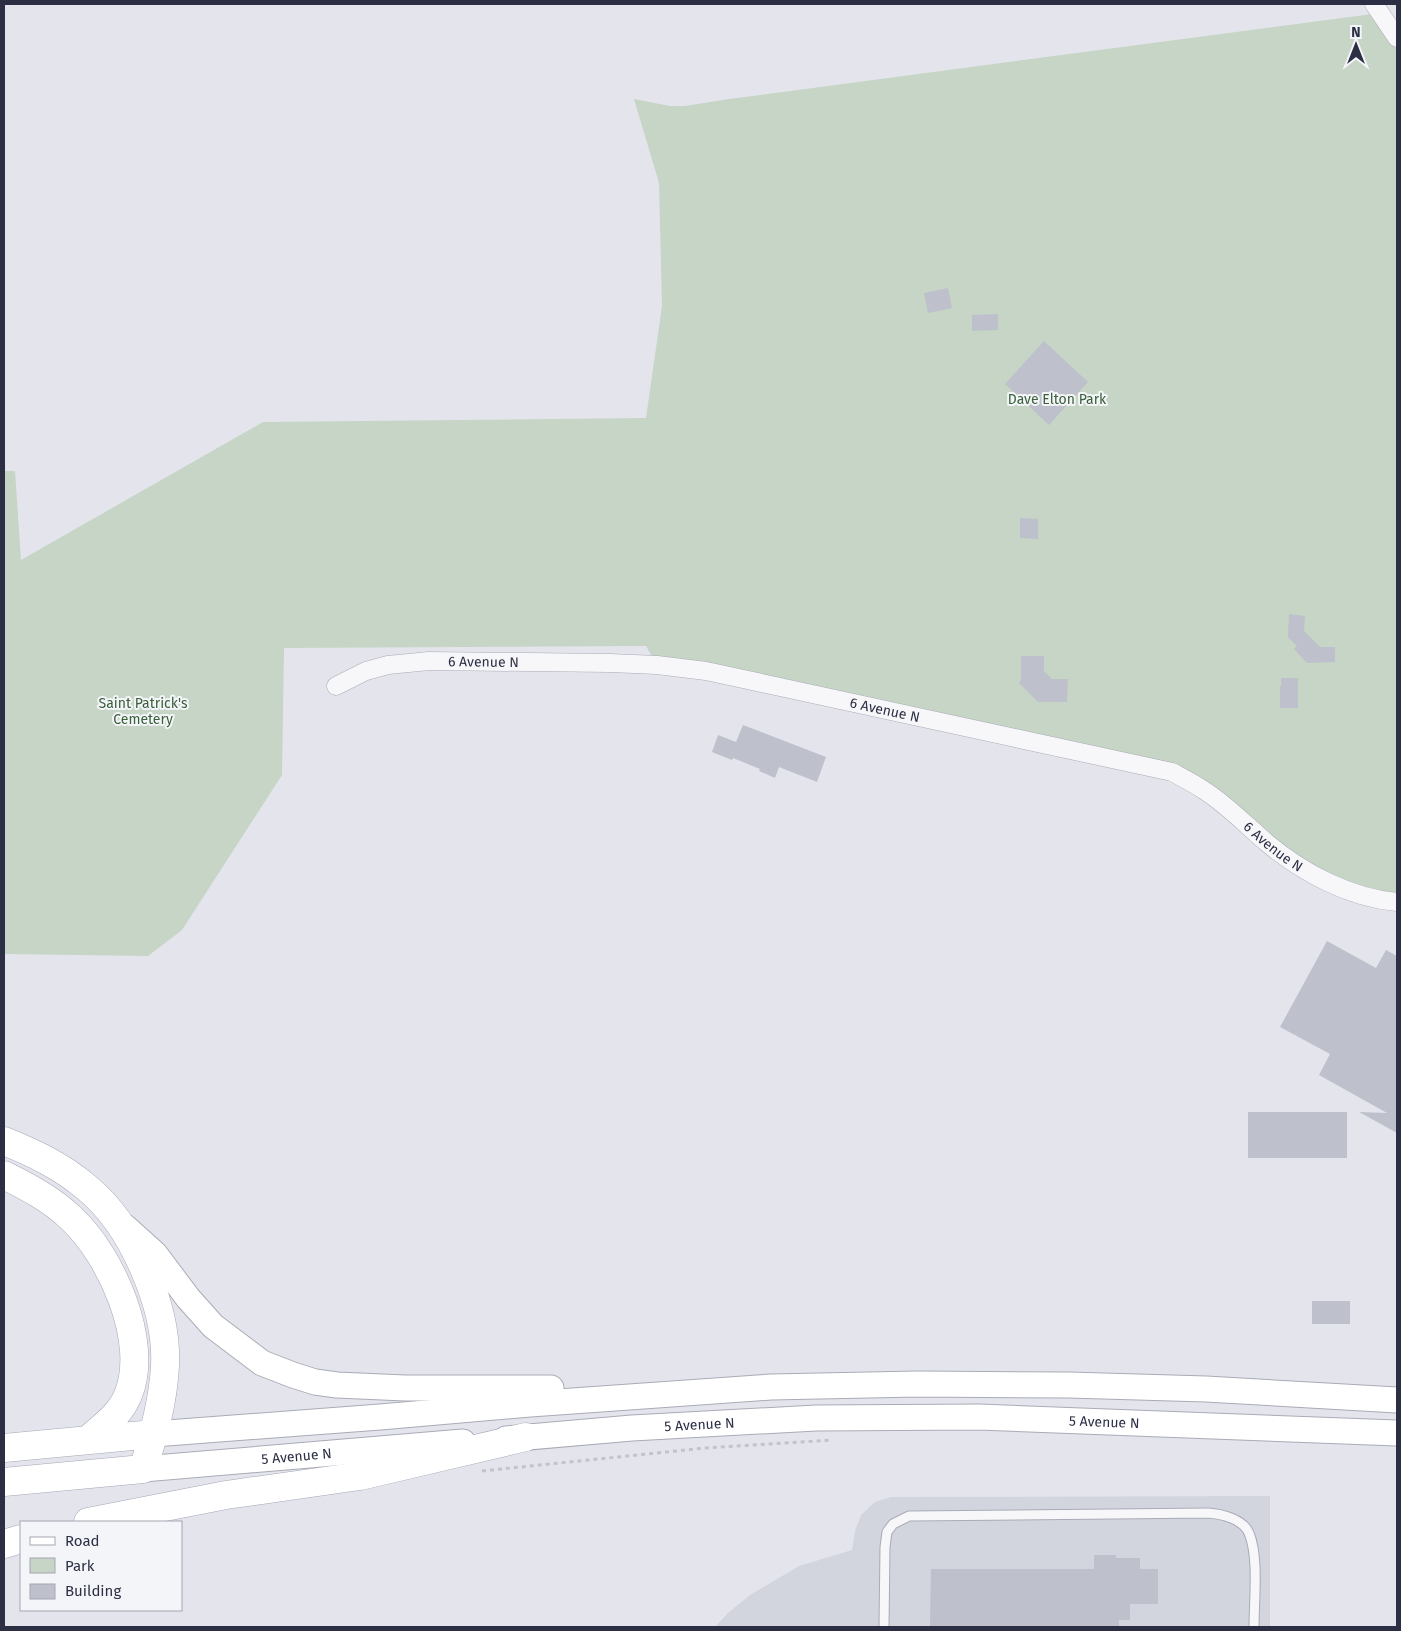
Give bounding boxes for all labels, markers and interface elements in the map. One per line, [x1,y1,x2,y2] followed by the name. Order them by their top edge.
[1331,20,1381,70] north arrow
[1351,24,1361,41] text: N
[1008,391,1107,408] park label: Dave Elton Park
[448,653,519,670] street label: 6 Avenue N
[848,694,921,726] street label: 6 Avenue N
[99,695,188,728] park label: Saint Patrick's Cemetery
[1240,818,1306,875] street label: 6 Avenue N
[1069,1412,1140,1432] street label: 5 Avenue N
[664,1414,735,1435] street label: 5 Avenue N
[261,1445,332,1467] street label: 5 Avenue N
[20,1521,182,1611] legend
[65,1532,100,1550] text: Road
[65,1557,95,1575] text: Park
[65,1582,121,1600] text: Building

